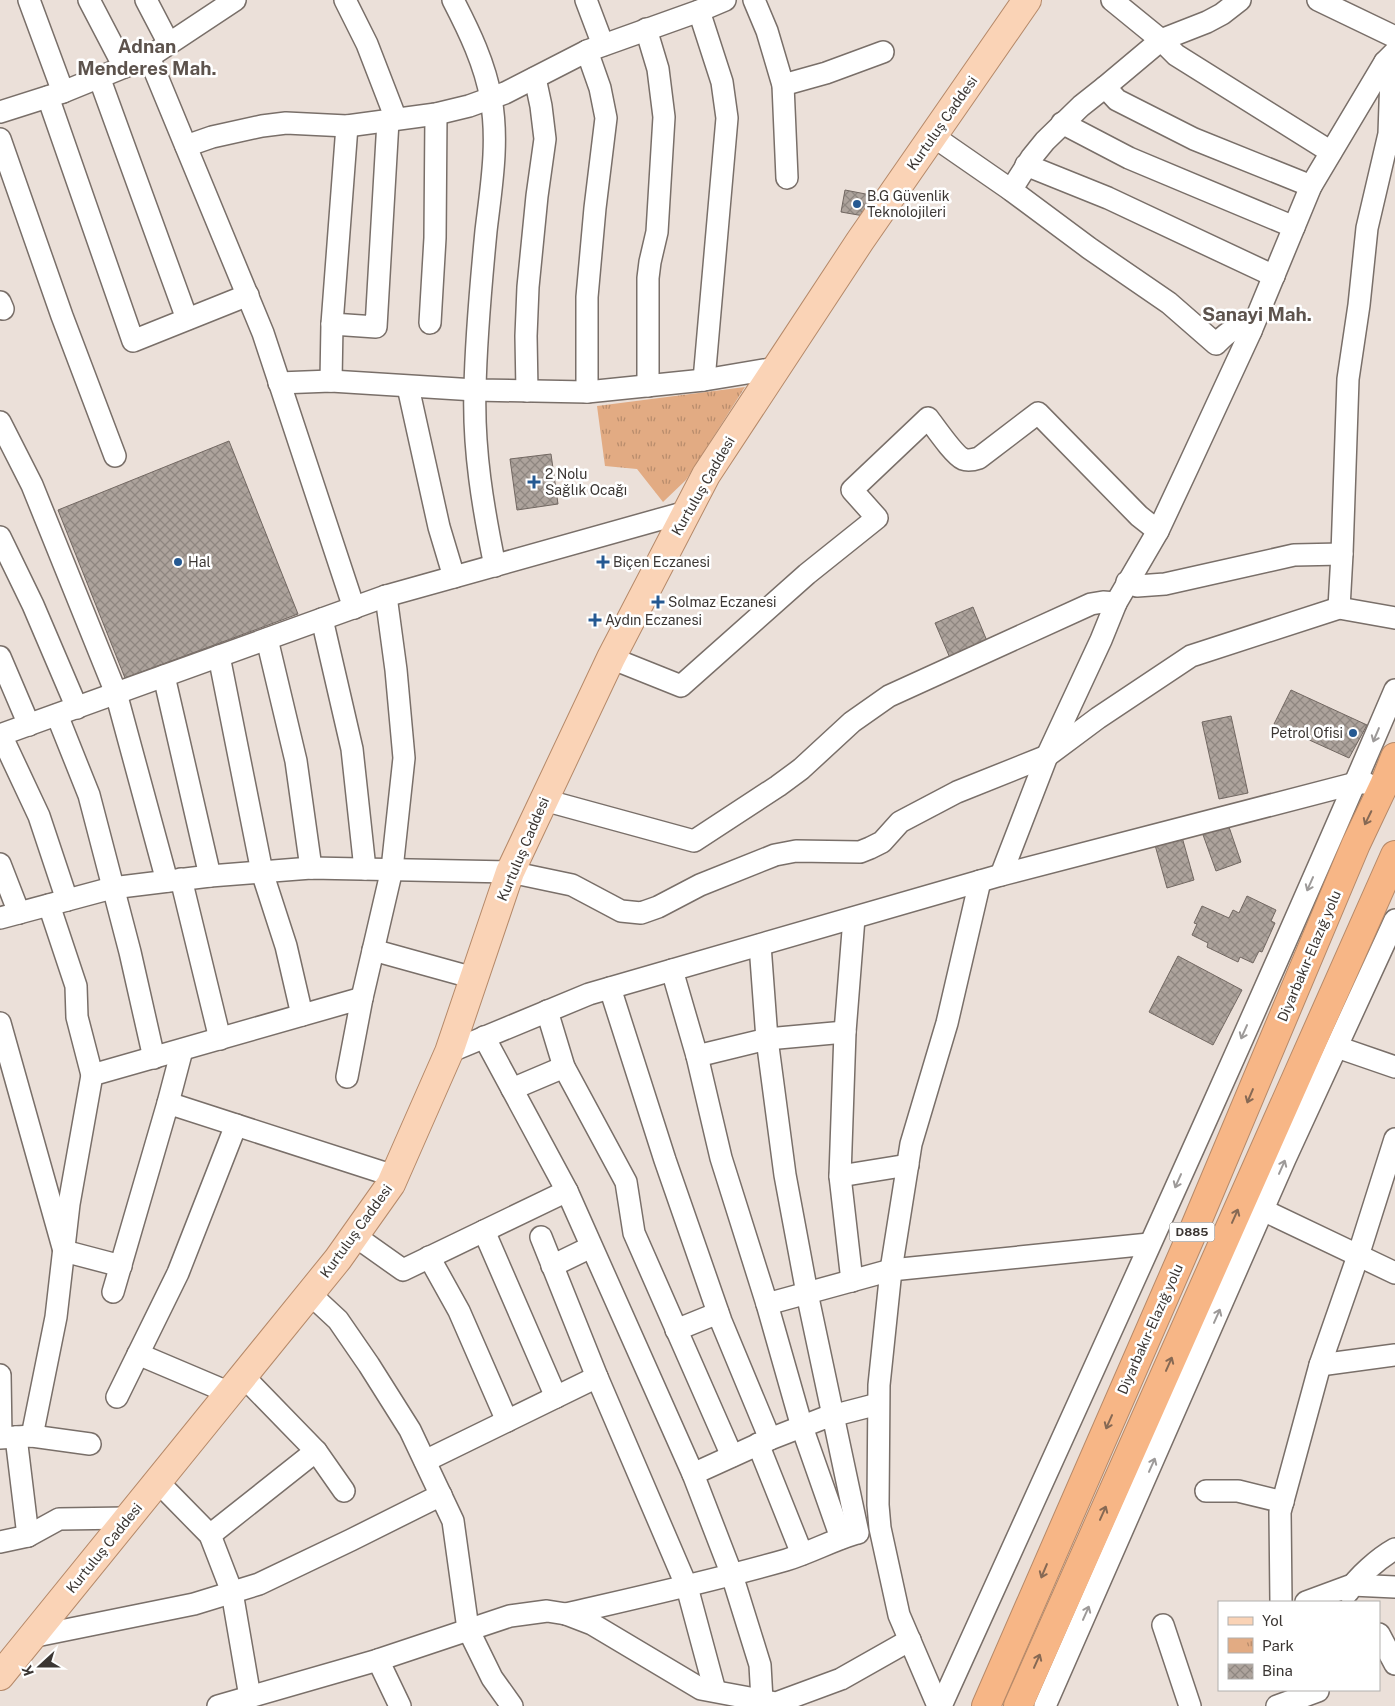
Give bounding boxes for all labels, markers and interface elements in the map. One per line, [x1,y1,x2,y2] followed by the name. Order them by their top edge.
[77,35,217,79] district label: Adnan Menderes Mah.
[904,73,980,173] street label: Kurtuluş Caddesi
[867,188,950,220] place label: B.G Güvenlik Teknolojileri
[851,198,863,210] marker: B.G Güvenlik Teknolojileri
[1202,303,1312,325] district label: Sanayi Mah.
[668,434,738,538] street label: Kurtuluş Caddesi
[545,466,627,498] place label: 2 Nolu Sağlık Ocağı
[527,475,541,489] marker: 2 Nolu Sağlık Ocağı
[188,554,211,570] place label: Hal
[613,554,710,570] place label: Biçen Eczanesi
[172,556,184,568] marker: Hal
[597,556,609,568] marker: Biçen Eczanesi
[668,594,777,610] place label: Solmaz Eczanesi
[652,596,664,608] marker: Solmaz Eczanesi
[605,612,702,628] place label: Aydın Eczanesi
[589,614,601,626] marker: Aydın Eczanesi
[1270,725,1343,741] place label: Petrol Ofisi
[1347,727,1359,739] marker: Petrol Ofisi
[1370,727,1380,742] one-way arrow
[494,795,552,903] street label: Kurtuluş Caddesi
[1363,810,1373,825] one-way arrow
[1305,876,1315,891] one-way arrow
[1274,888,1344,1024] street label: Diyarbakır-Elazığ yolu
[1239,1024,1248,1039] one-way arrow
[1244,1088,1254,1103] one-way arrow
[1277,1160,1287,1175] one-way arrow
[1172,1173,1182,1188] one-way arrow
[317,1181,395,1281] street label: Kurtuluş Caddesi
[1230,1209,1240,1224] one-way arrow
[1170,1222,1214,1242] road number: D885
[1114,1261,1186,1397] street label: Diyarbakır-Elazığ yolu
[1212,1309,1222,1324] one-way arrow
[1164,1357,1174,1372] one-way arrow
[1104,1414,1114,1429] one-way arrow
[1147,1458,1157,1473] one-way arrow
[63,1500,145,1596] street label: Kurtuluş Caddesi
[1099,1506,1109,1521] one-way arrow
[1039,1563,1049,1578] one-way arrow
[1218,1601,1380,1691] legend
[1082,1606,1092,1621] one-way arrow
[1262,1612,1283,1629] text: Yol
[1262,1637,1294,1654] text: Park
[15,1641,65,1691] north arrow
[1033,1654,1043,1669] one-way arrow
[1262,1662,1293,1679] text: Bina
[19,1663,37,1678] text: K

